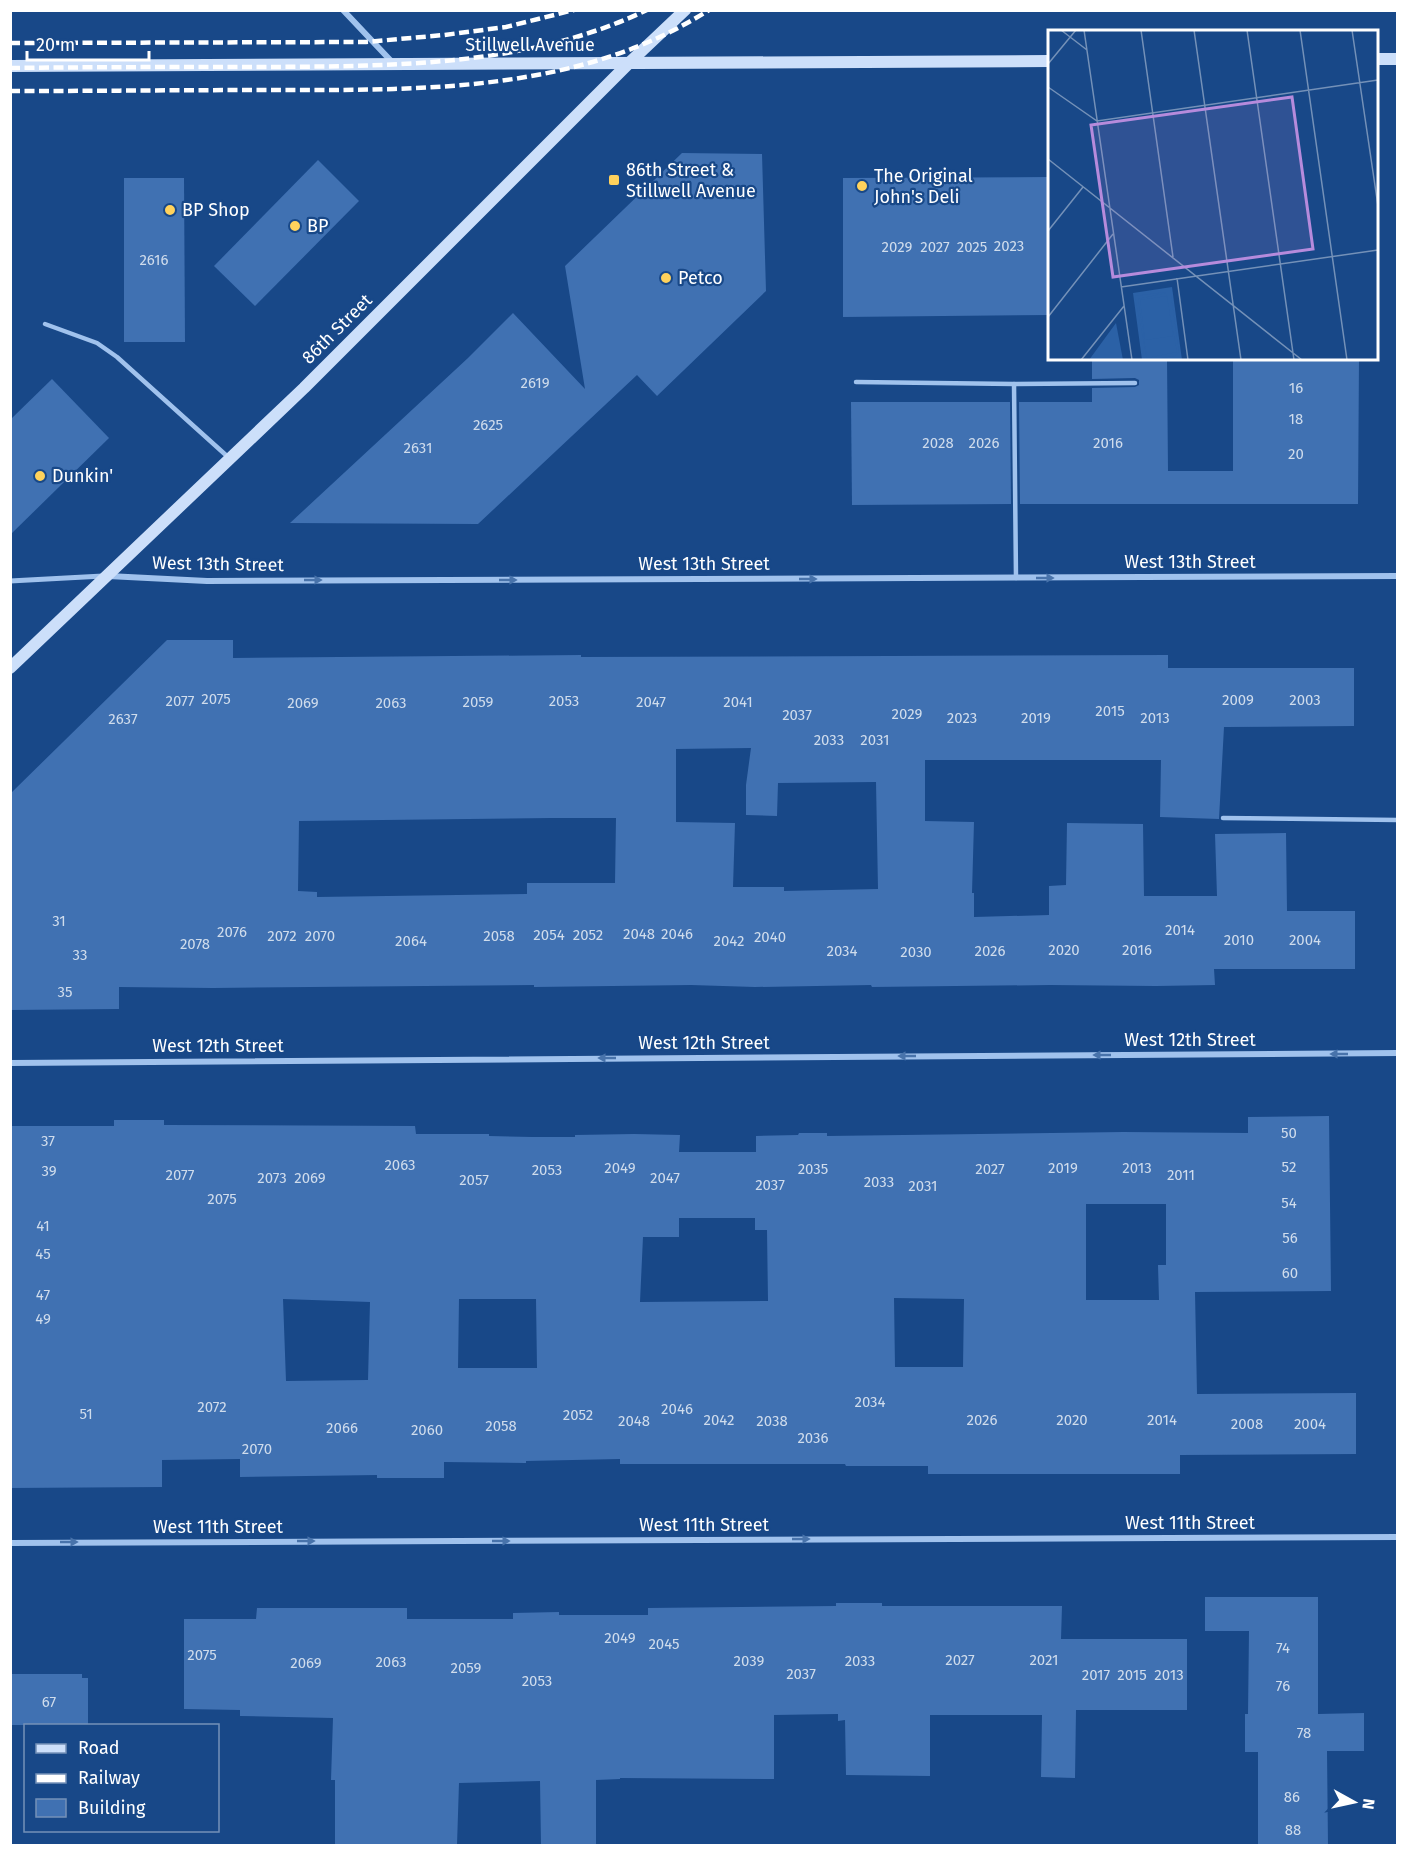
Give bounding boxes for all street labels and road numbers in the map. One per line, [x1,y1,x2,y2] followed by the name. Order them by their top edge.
[465,34,595,56] street label: Stillwell Avenue
[297,289,377,369] street label: 86th Street
[1124,551,1256,573] street label: West 13th Street
[152,552,284,576] street label: West 13th Street
[638,553,770,575] street label: West 13th Street
[1124,1029,1256,1051] street label: West 12th Street
[638,1032,770,1054] street label: West 12th Street
[152,1035,284,1057] street label: West 12th Street
[1125,1512,1256,1534] street label: West 11th Street
[639,1514,770,1536] street label: West 11th Street
[153,1516,284,1538] street label: West 11th Street

